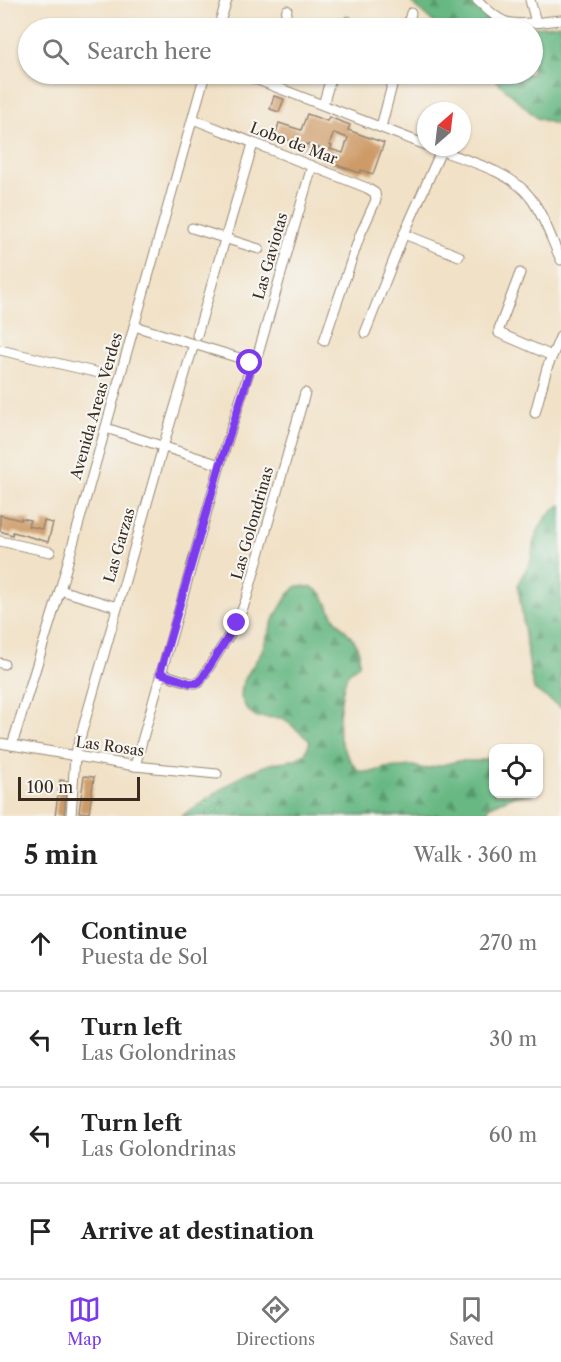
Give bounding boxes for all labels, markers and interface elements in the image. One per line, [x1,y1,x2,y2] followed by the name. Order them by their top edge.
[18,18,543,84] search box
[39,35,72,68] icon: search
[87,38,212,65] text: Search here
[417,102,471,156] north arrow
[248,118,341,169] street label: Lobo de Mar
[249,210,291,302] street label: Las Gaviotas
[66,330,126,483] street label: Avenida Areas Verdes
[236,349,262,375] route start
[227,464,277,582] street label: Las Golondrinas
[99,505,139,585] street label: Las Garzas
[223,609,249,635] route end
[74,732,146,760] street label: Las Rosas
[489,744,543,798] map controls
[489,744,543,798] button: locate
[18,774,140,802] scale bar
[27,777,73,797] text: 100 m
[24,839,98,871] text: 5 min
[414,843,537,867] text: Walk · 360 m
[81,918,187,945] text: Continue
[24,927,57,960] icon: ahead
[479,931,537,955] text: 270 m
[81,945,208,969] text: Puesta de Sol
[81,1014,182,1041] text: Turn left
[24,1023,57,1056] icon: left
[489,1027,537,1051] text: 30 m
[81,1041,236,1065] text: Las Golondrinas
[81,1110,182,1137] text: Turn left
[24,1119,57,1152] icon: left
[489,1123,537,1147] text: 60 m
[81,1137,236,1161] text: Las Golondrinas
[24,1215,57,1248] icon: arrive
[81,1218,314,1245] text: Arrive at destination
[67,1293,102,1349] tab: Map
[236,1293,315,1349] tab: Directions
[449,1293,494,1349] tab: Saved

